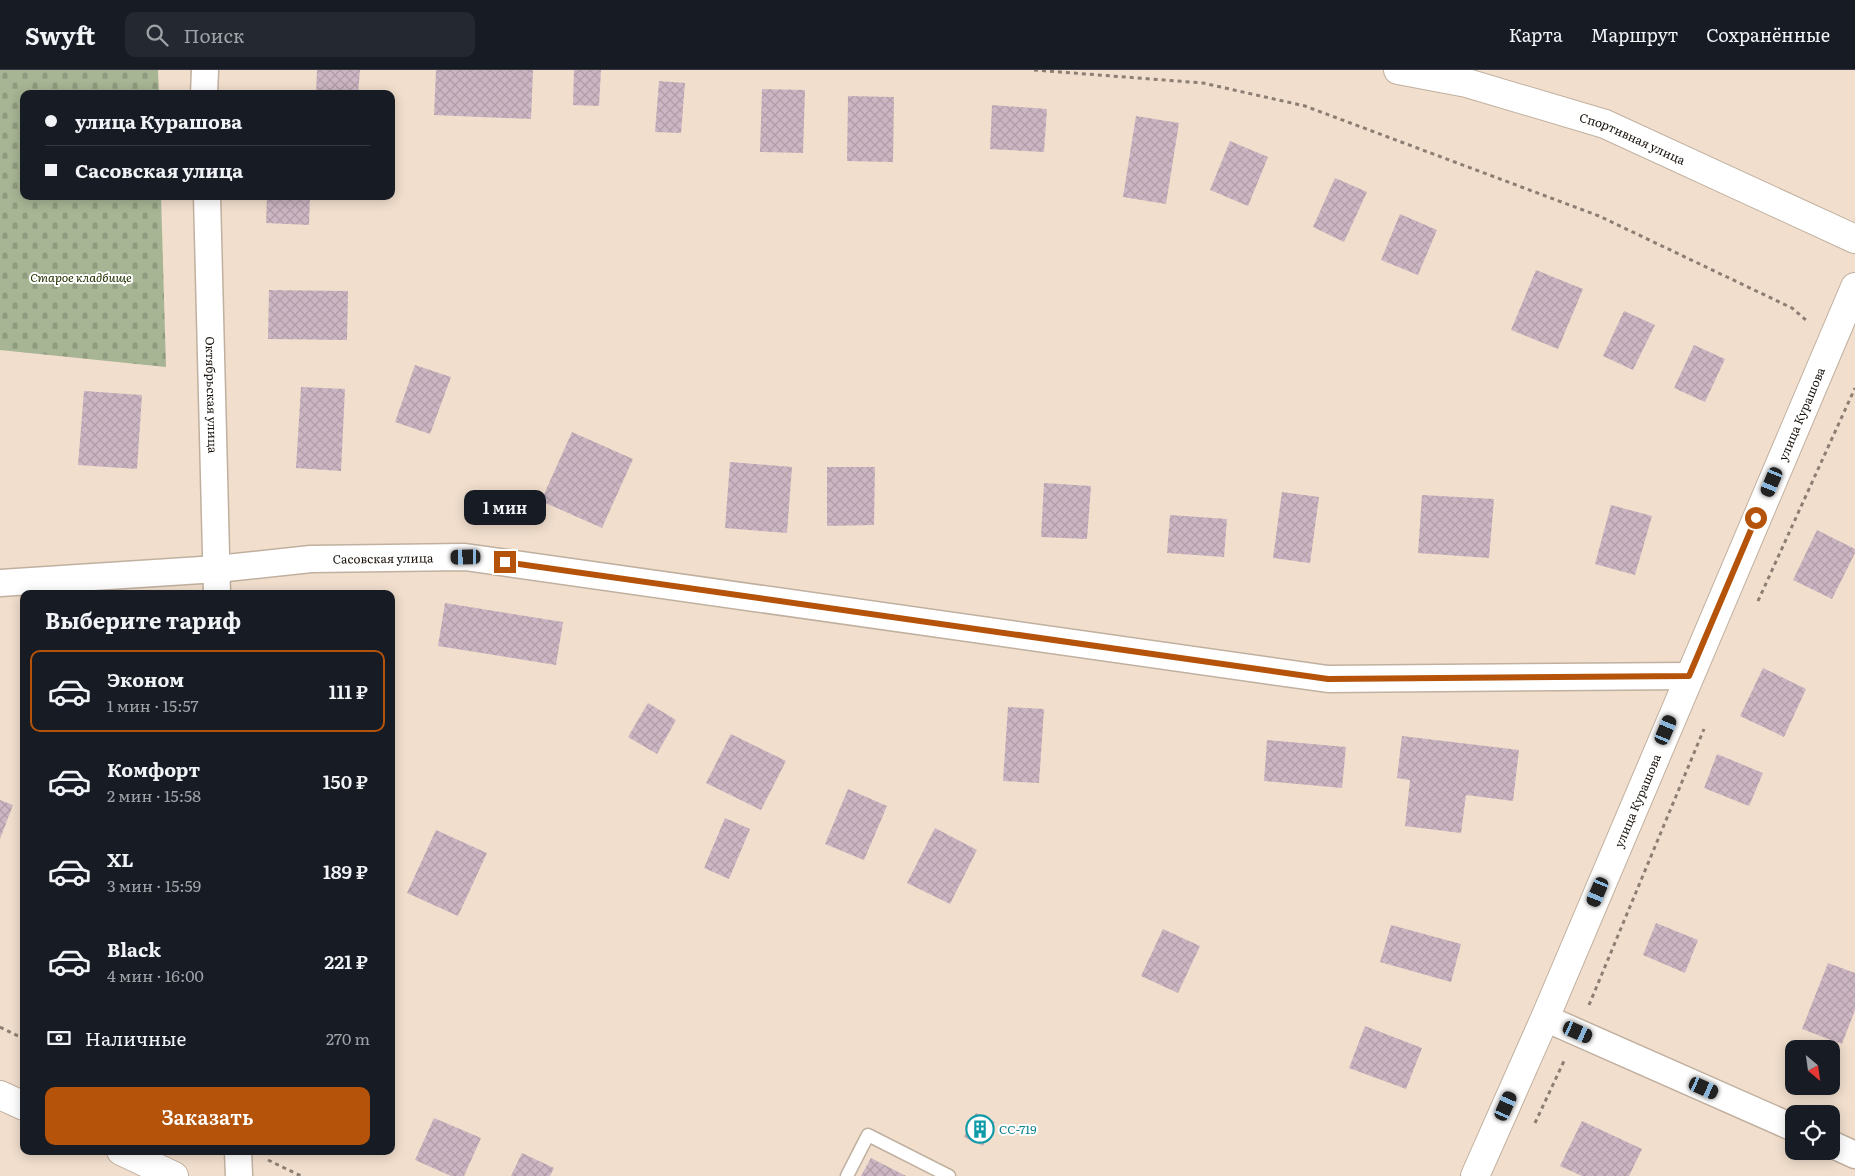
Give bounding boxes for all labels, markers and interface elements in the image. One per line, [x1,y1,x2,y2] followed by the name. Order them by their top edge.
[125,12,475,57] search box
[25,17,95,52] text: Swyft
[143,21,171,49] icon: search
[183,21,244,49] text: Поиск
[1509,21,1563,48] text: Карта
[1591,21,1678,48] text: Маршрут
[1706,21,1830,48] text: Сохранённые
[75,107,242,135] text: улица Курашова
[1577,108,1689,169] street label: Спортивная улица
[75,156,243,184] text: Сасовская улица
[30,268,132,286] park label: Старое кладбище
[202,336,222,454] street label: Октябрьская улица
[1773,364,1829,464] street label: улица Курашова
[1759,465,1784,499] car
[464,490,546,524] callout: 1 мин
[483,495,527,519] text: 1 мин
[1745,507,1767,529] route start
[333,548,434,568] street label: Сасовская улица
[450,549,481,565] car
[494,551,516,573] route end
[45,603,241,636] text: Выберите тариф
[107,665,184,693] text: Эконом
[47,669,92,714] icon: car
[329,677,368,705] text: 111 ₽
[107,693,199,717] text: 1 мин · 15:57
[1653,713,1678,747] car
[1609,750,1665,850] street label: улица Курашова
[107,755,200,783] text: Комфорт
[47,759,92,804] icon: car
[323,767,368,795] text: 150 ₽
[107,783,201,807] text: 2 мин · 15:58
[107,845,134,873] text: XL
[47,849,92,894] icon: car
[323,857,368,885] text: 189 ₽
[107,873,201,897] text: 3 мин · 15:59
[1585,875,1610,909] car
[107,935,161,963] text: Black
[47,939,92,984] icon: car
[324,947,368,975] text: 221 ₽
[107,963,204,987] text: 4 мин · 16:00
[1561,1019,1594,1045] car
[45,1024,73,1052] icon: cash
[85,1024,186,1052] text: Наличные
[326,1026,370,1050] text: 270 m
[1785,1040,1840,1095] north arrow
[1785,1040,1840,1160] map controls
[1687,1075,1720,1101] car
[45,1087,370,1145] button: Заказать
[1493,1089,1518,1123] car
[1785,1105,1840,1160] button: locate
[965,1114,995,1144] building icon: СС-719
[999,1120,1036,1138] place label: СС-719

